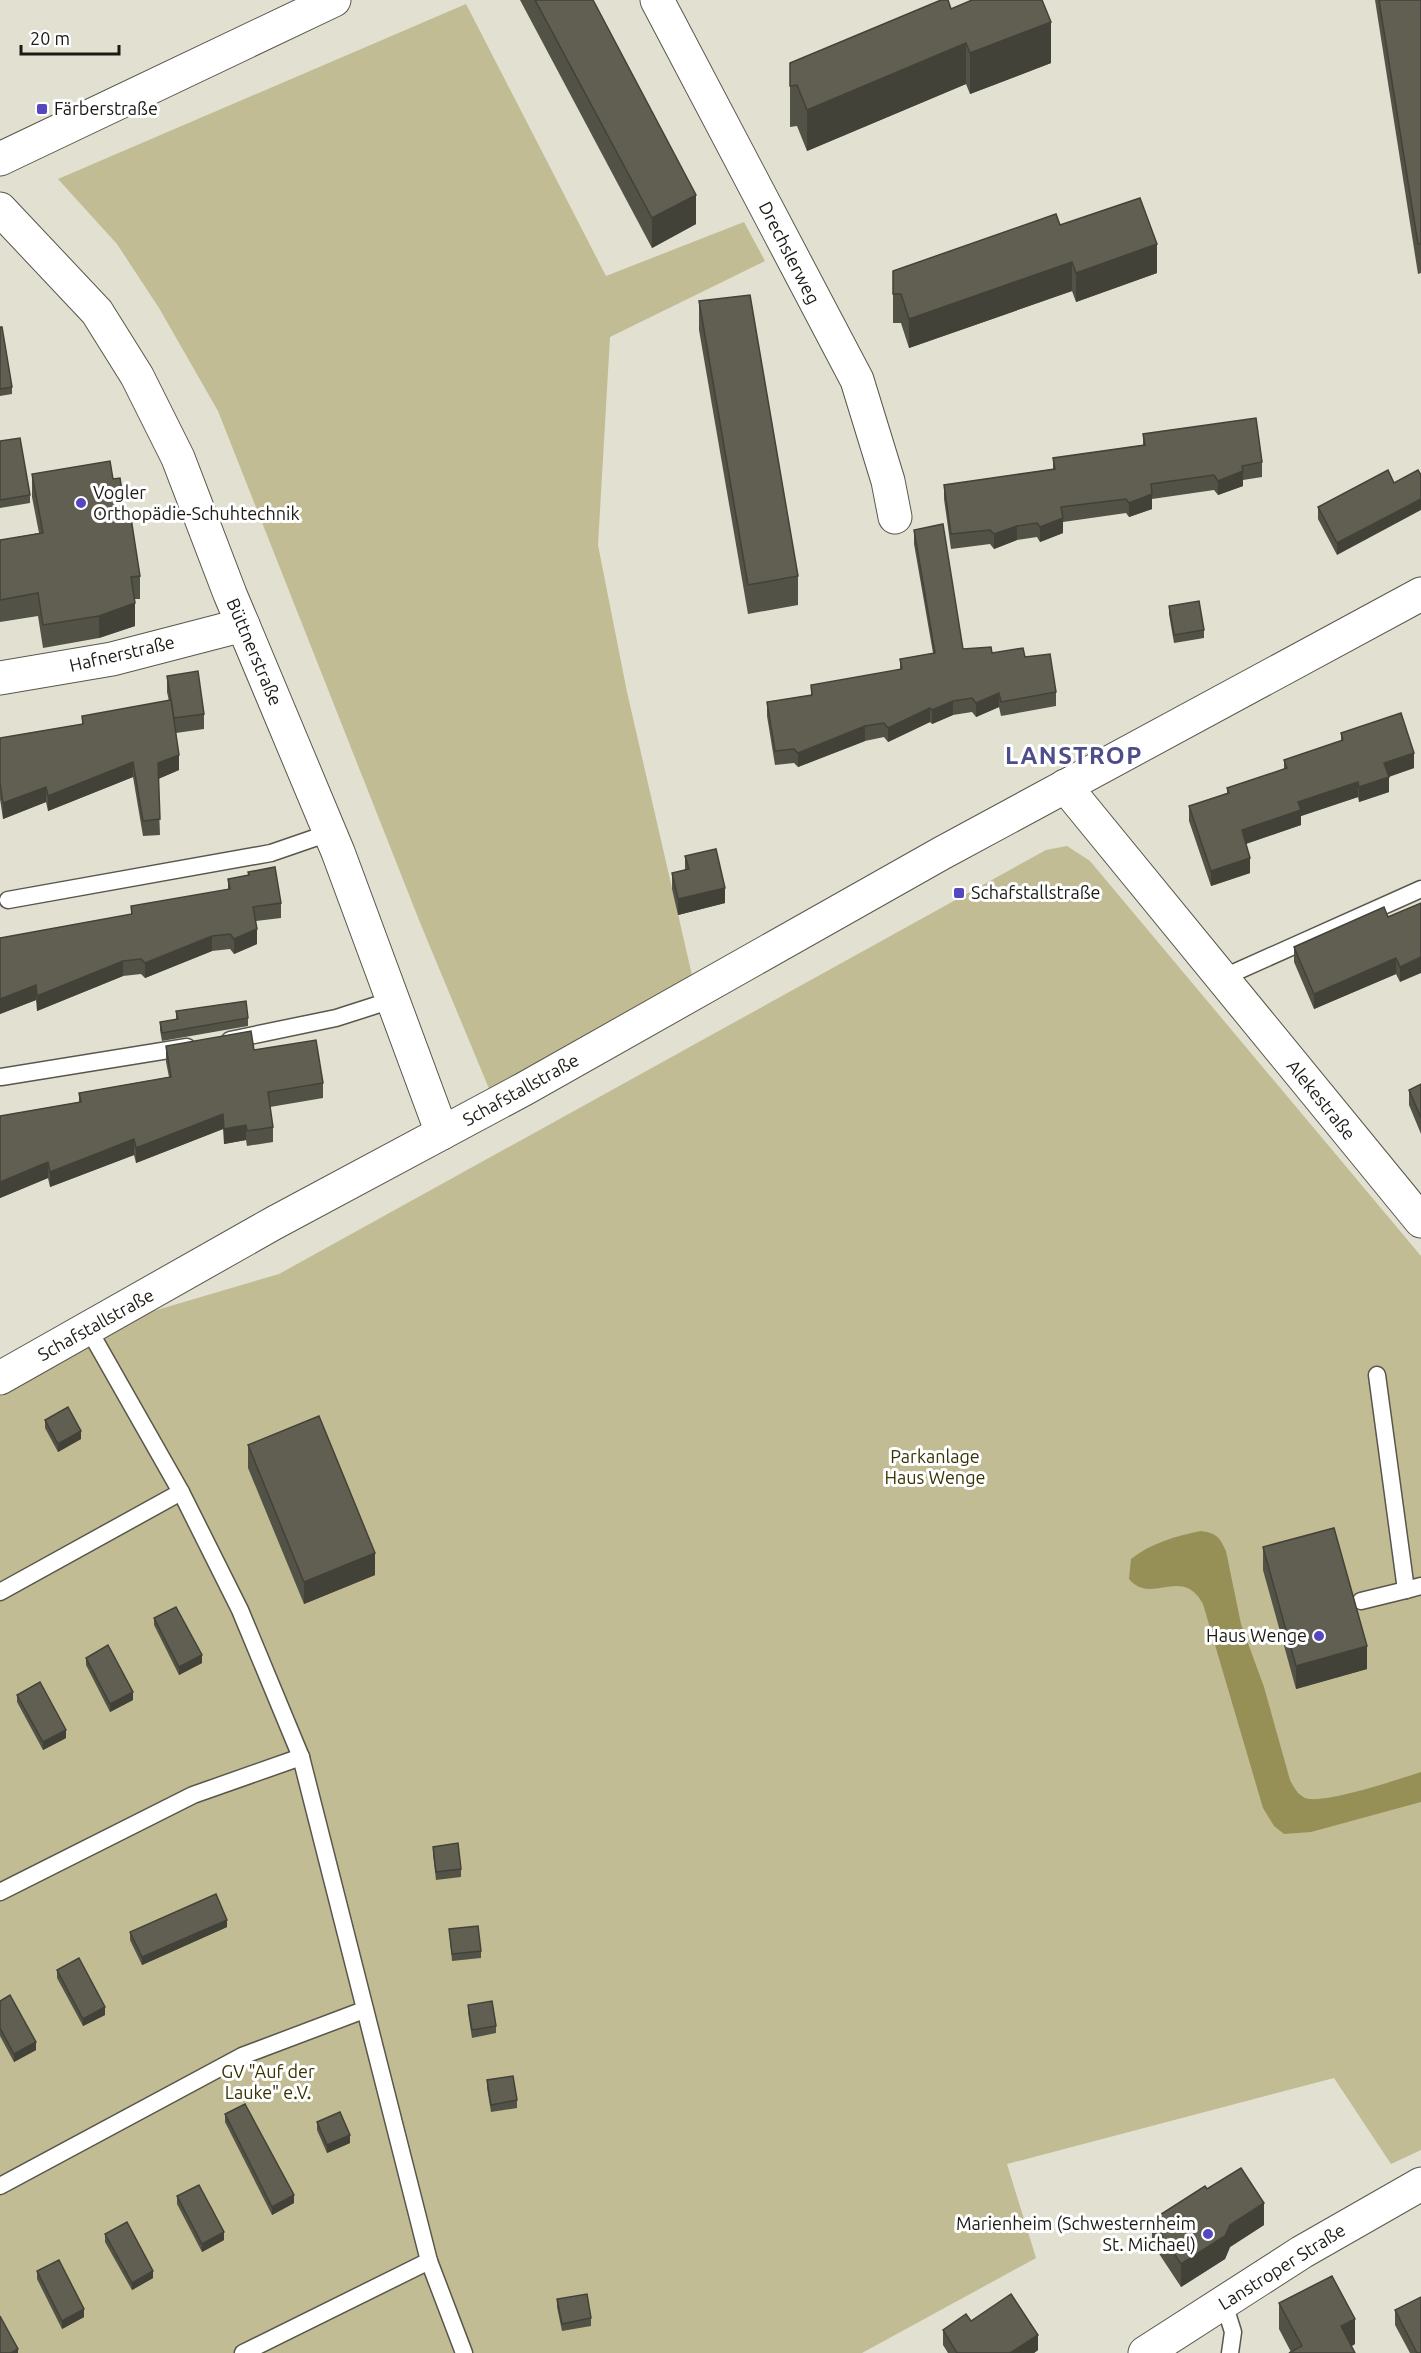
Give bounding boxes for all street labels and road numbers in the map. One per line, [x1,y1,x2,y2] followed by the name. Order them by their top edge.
[756,198,824,307] street label: Drechslerweg
[223,595,287,708] street label: Büttnerstraße
[67,631,176,675] street label: Hafnerstraße
[459,1049,582,1129] street label: Schafstallstraße
[1284,1055,1360,1143] street label: Alekestraße
[34,1284,157,1364] street label: Schafstallstraße
[1214,2219,1349,2313] street label: Lanstroper Straße

